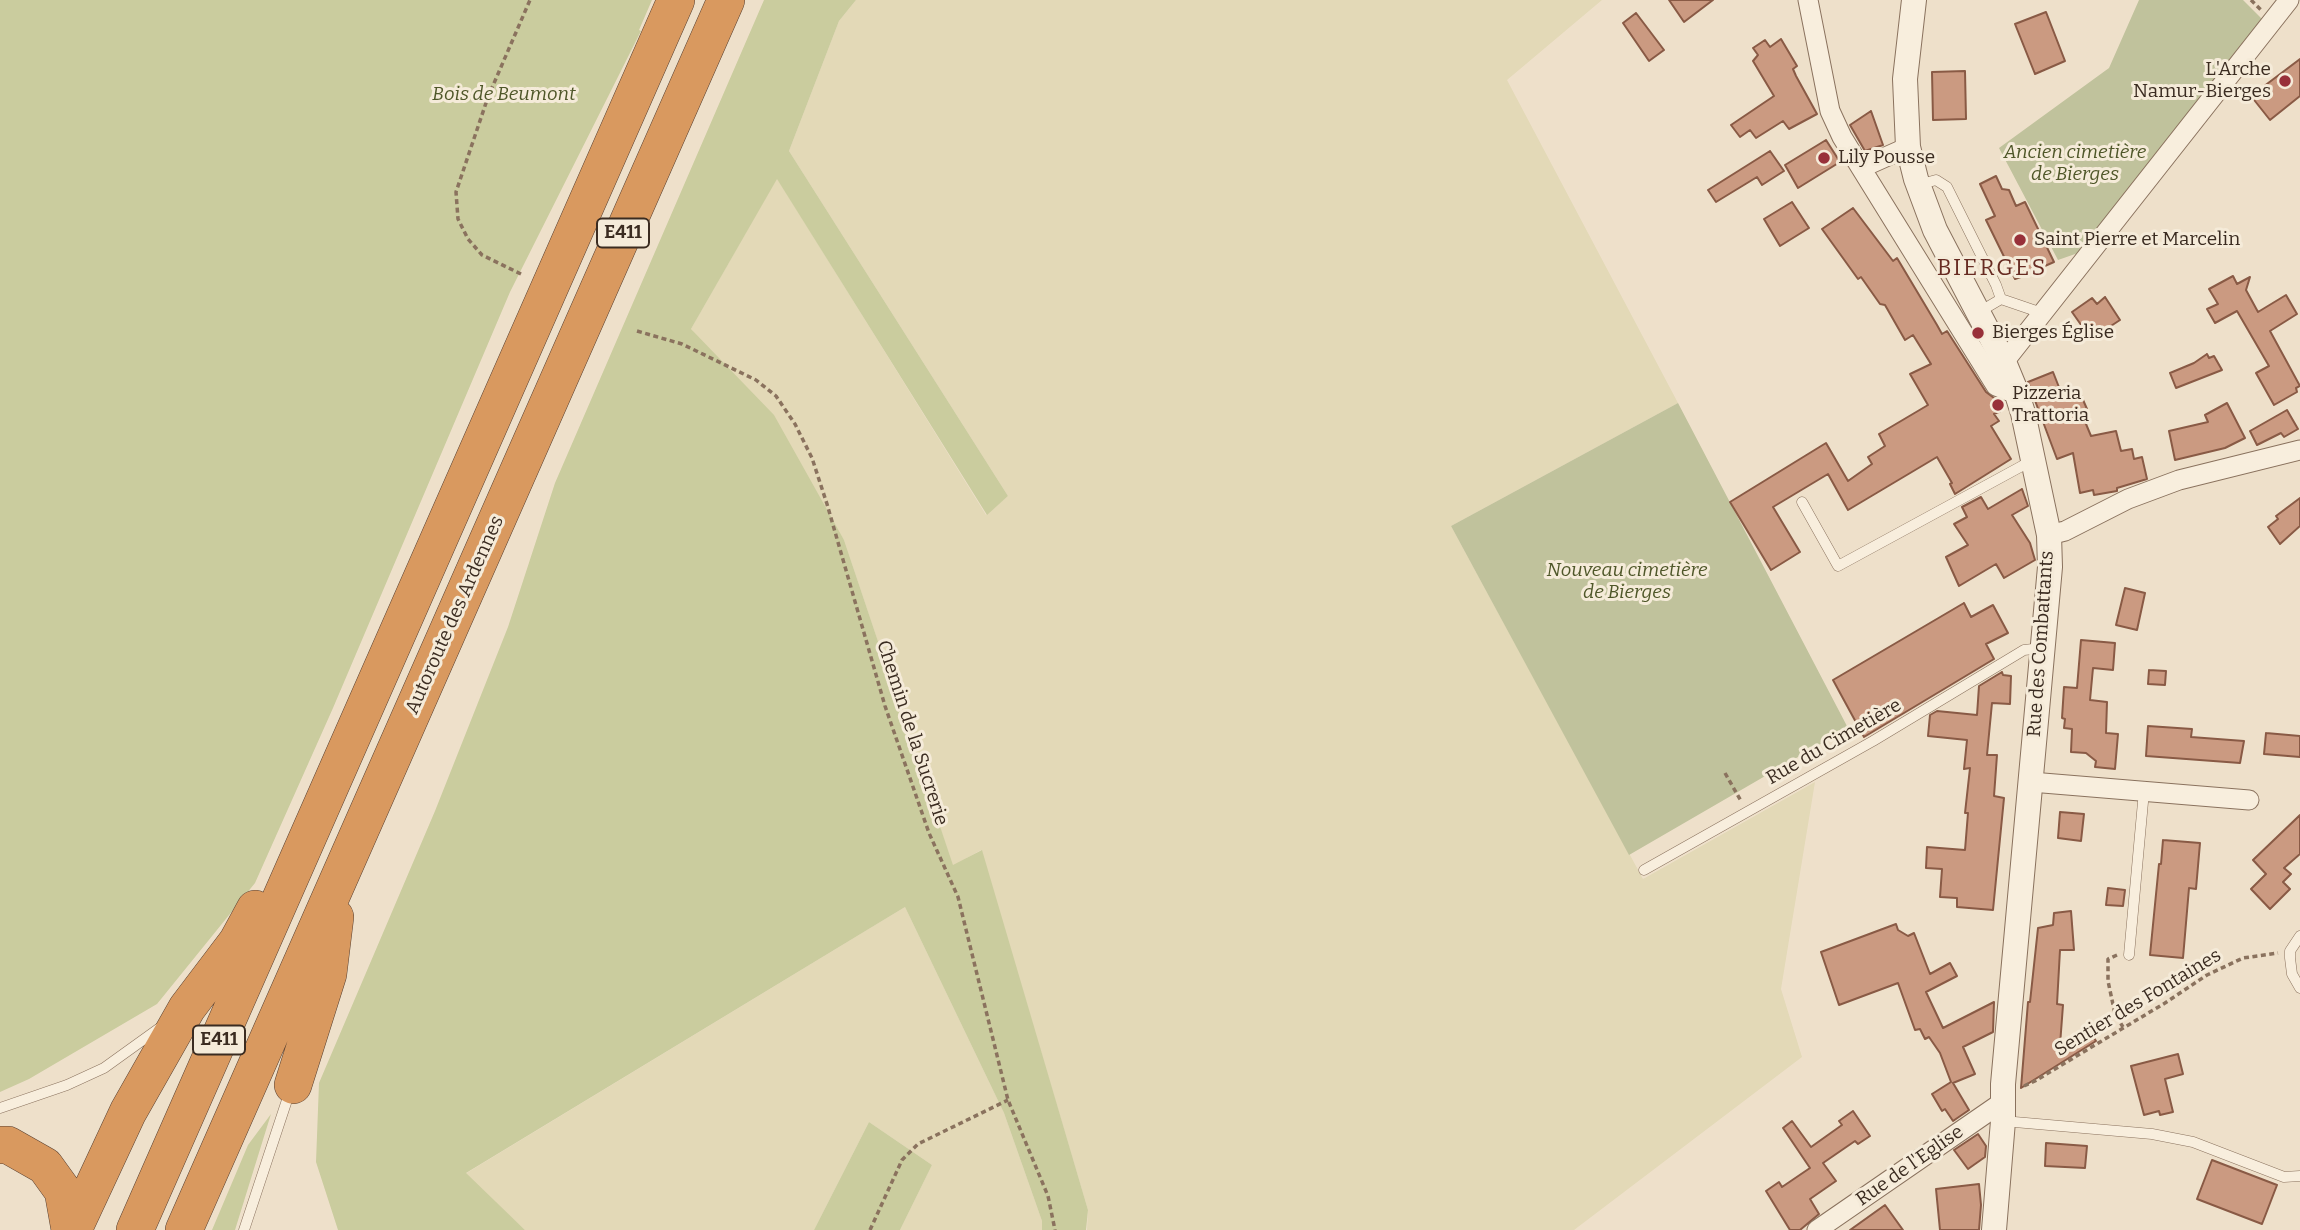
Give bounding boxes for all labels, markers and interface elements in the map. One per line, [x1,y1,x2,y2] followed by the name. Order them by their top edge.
[2133,59,2271,103] place label: L'Arche Namur-Bierges
[2277,73,2293,89] marker: L'Arche Namur-Bierges
[432,84,576,106] park label: Bois de Beumont
[2004,142,2146,186] park label: Ancien cimetière de Bierges
[1838,147,1935,169] place label: Lily Pousse
[1816,150,1832,166] marker: Lily Pousse
[597,218,649,247] road number: E411
[2034,229,2240,251] place label: Saint Pierre et Marcelin
[2012,232,2028,248] marker: Saint Pierre et Marcelin
[1938,255,2046,283] district label: BIERGES
[1992,322,2114,344] place label: Bierges Église
[1970,325,1986,341] marker: Bierges Église
[2012,383,2089,427] place label: Pizzeria Trattoria
[1990,397,2006,413] marker: Pizzeria Trattoria
[401,512,509,718] street label: Autoroute des Ardennes
[2023,550,2059,738] street label: Rue des Combattants
[1547,560,1707,604] park label: Nouveau cimetière de Bierges
[871,638,953,828] street label: Chemin de la Sucrerie
[1762,694,1906,790] street label: Rue du Cimetière
[2051,944,2225,1062] street label: Sentier des Fontaines
[193,1026,245,1055] road number: E411
[1852,1121,1968,1211] street label: Rue de l'Eglise

